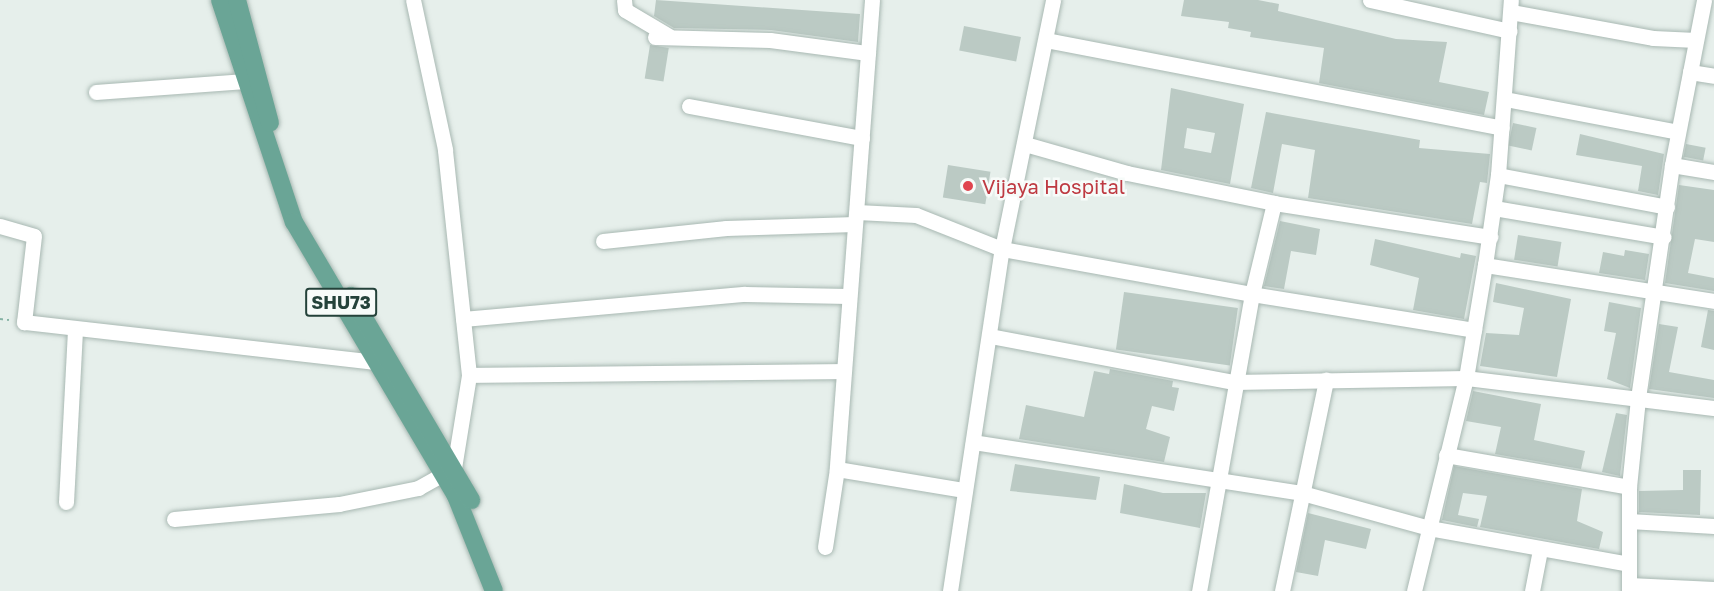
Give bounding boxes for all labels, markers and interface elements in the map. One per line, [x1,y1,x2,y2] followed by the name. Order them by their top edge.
[982,174,1125,198] place label: Vijaya Hospital
[959,177,977,195] marker: Vijaya Hospital
[305,287,377,317] road number: SHU73

